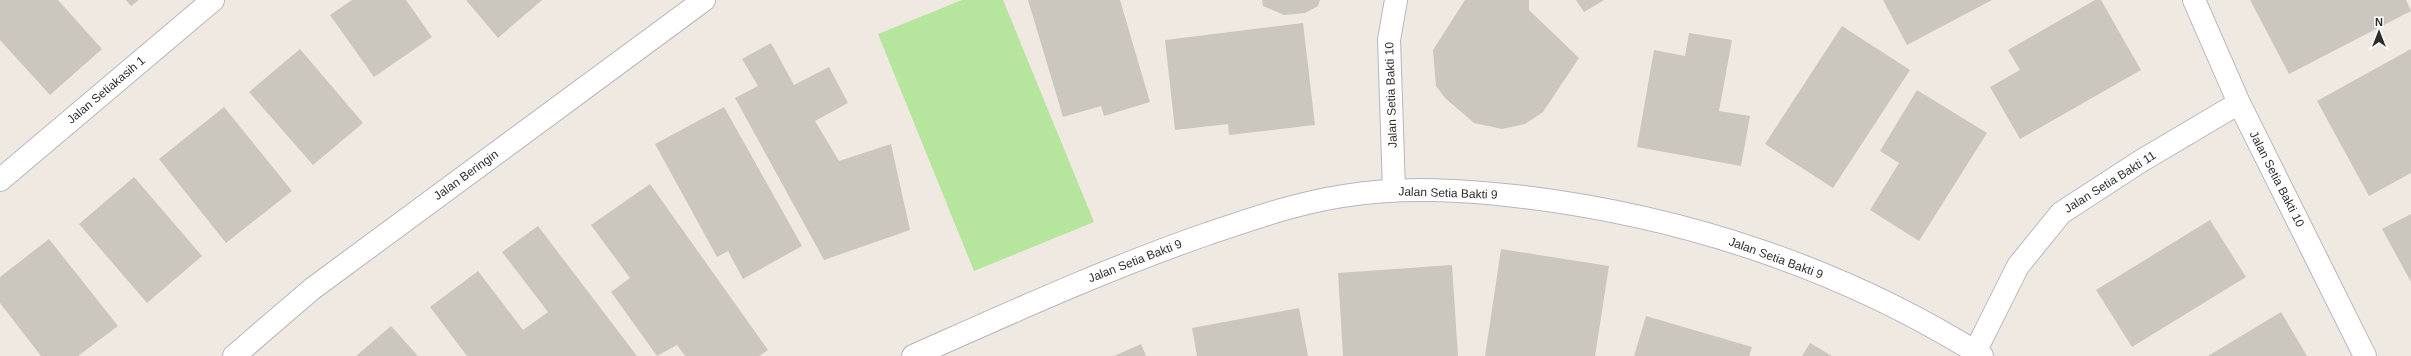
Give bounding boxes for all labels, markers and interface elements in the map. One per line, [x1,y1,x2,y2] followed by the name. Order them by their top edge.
[2359,12,2399,52] north arrow
[2375,16,2383,28] text: N
[1382,41,1400,148] street label: Jalan Setia Bakti 10
[64,53,148,127] street label: Jalan Setiakasih 1
[2247,129,2307,230] street label: Jalan Setia Bakti 10
[431,147,501,203] street label: Jalan Beringin
[2062,148,2159,216] street label: Jalan Setia Bakti 11
[1398,184,1498,202] street label: Jalan Setia Bakti 9
[1727,234,1825,282] street label: Jalan Setia Bakti 9
[1086,237,1184,285] street label: Jalan Setia Bakti 9

